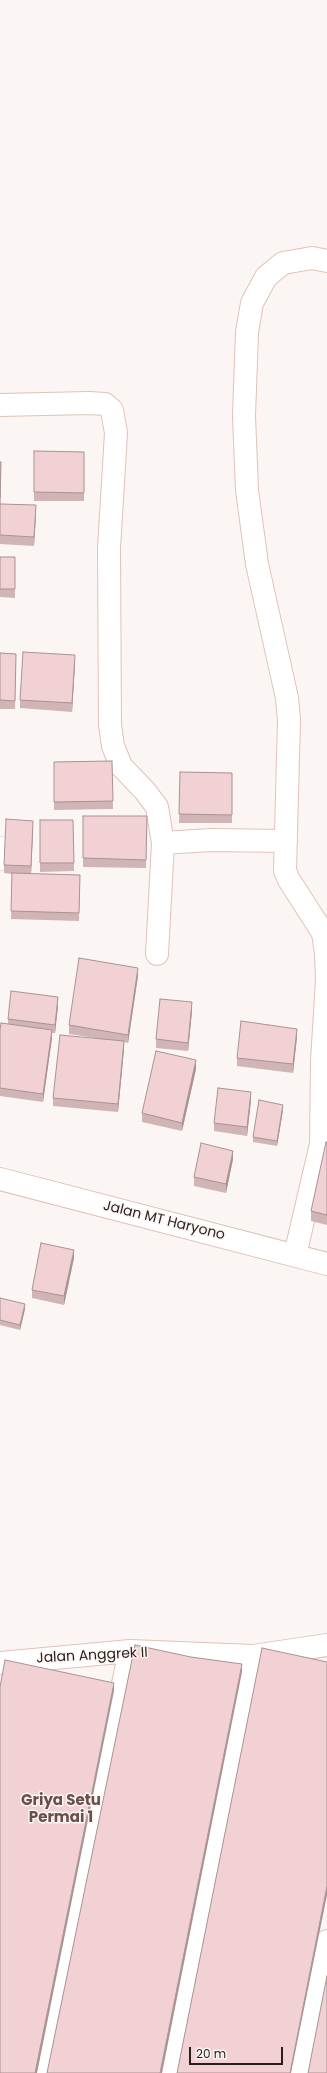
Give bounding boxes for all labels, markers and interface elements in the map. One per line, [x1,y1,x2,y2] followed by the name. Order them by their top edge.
[101,1198,227,1244] street label: Jalan MT Haryono
[36,1645,148,1667] street label: Jalan Anggrek II
[21,1792,101,1827] district label: Griya Setu Permai 1
[191,2039,285,2065] scale bar
[196,2045,226,2062] text: 20 m

